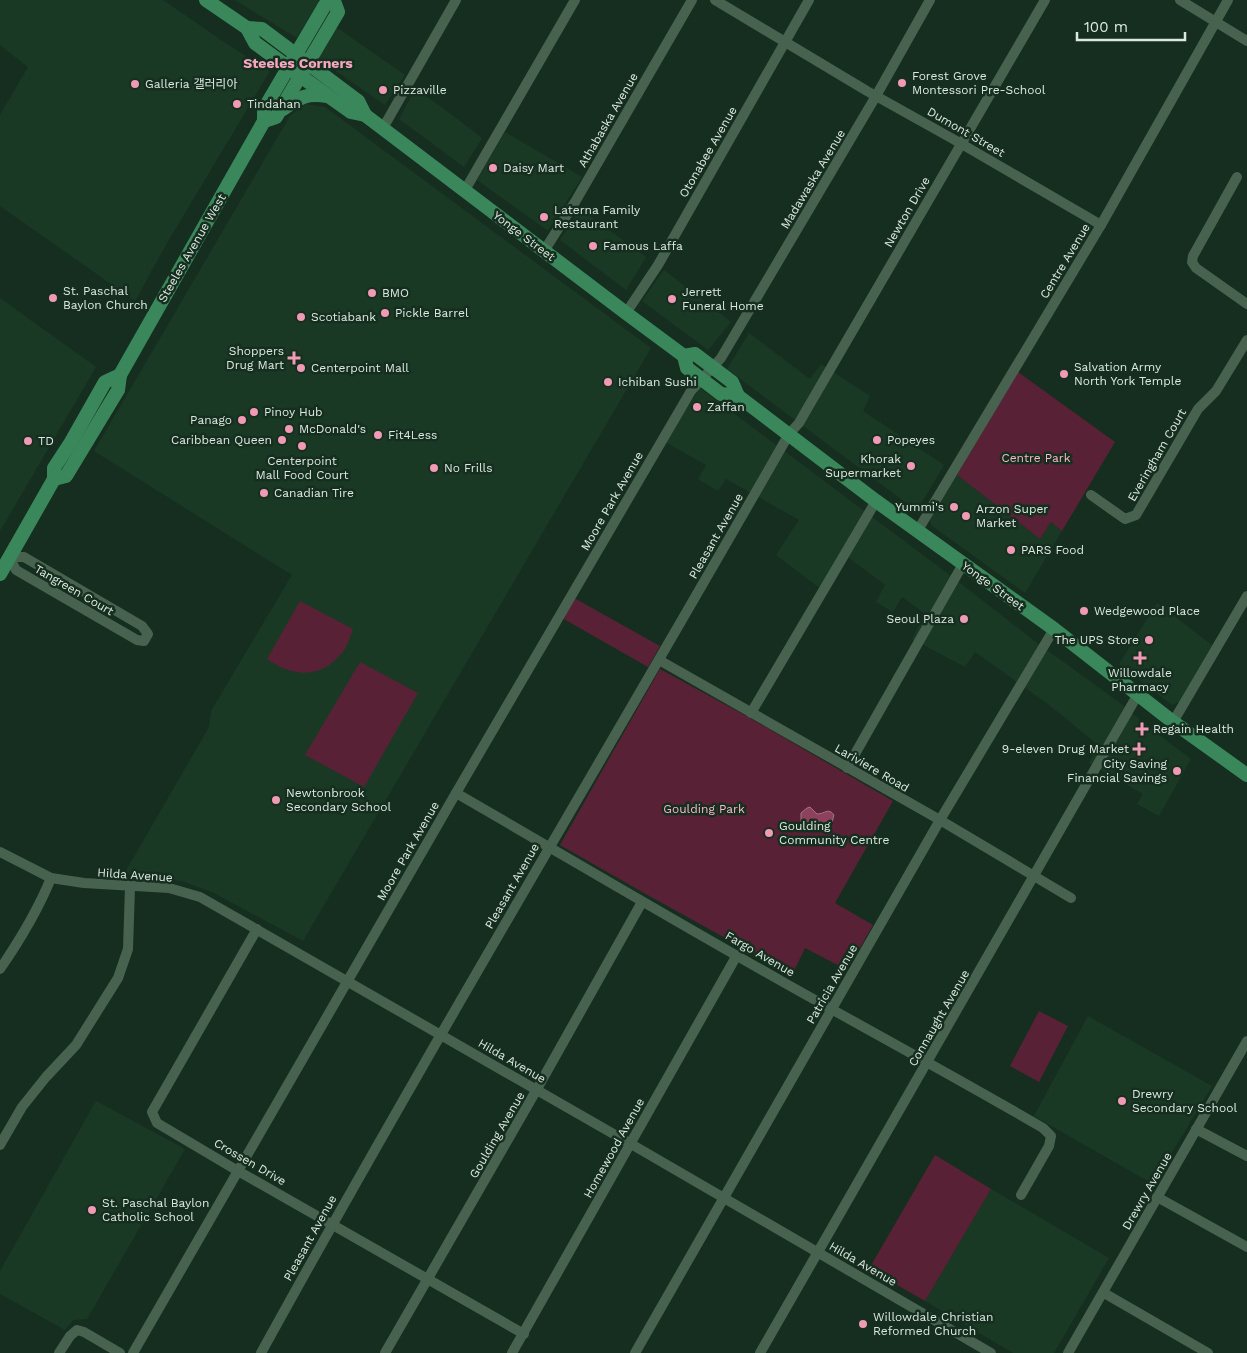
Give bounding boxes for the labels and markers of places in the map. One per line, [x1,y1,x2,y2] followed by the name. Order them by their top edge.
[912,69,1046,97] place label: Forest Grove Montessori Pre-School
[145,77,238,91] place label: Galleria 갤러리아
[896,77,908,89] marker: Forest Grove Montessori Pre-School
[129,78,141,90] marker: Galleria 갤러리아
[393,83,447,97] place label: Pizzaville
[377,84,389,96] marker: Pizzaville
[247,97,301,111] place label: Tindahan
[231,98,243,110] marker: Tindahan
[503,161,564,175] place label: Daisy Mart
[487,162,499,174] marker: Daisy Mart
[554,203,641,231] place label: Laterna Family Restaurant
[538,211,550,223] marker: Laterna Family Restaurant
[603,239,683,253] place label: Famous Laffa
[587,240,599,252] marker: Famous Laffa
[63,284,148,312] place label: St. Paschal Baylon Church
[682,285,764,313] place label: Jerrett Funeral Home
[382,286,409,300] place label: BMO
[366,287,378,299] marker: BMO
[47,292,59,304] marker: St. Paschal Baylon Church
[666,293,678,305] marker: Jerrett Funeral Home
[395,306,469,320] place label: Pickle Barrel
[379,307,391,319] marker: Pickle Barrel
[311,310,376,324] place label: Scotiabank
[295,311,307,323] marker: Scotiabank
[226,344,284,372] place label: Shoppers Drug Mart
[288,352,300,364] marker: Shoppers Drug Mart
[1074,360,1181,388] place label: Salvation Army North York Temple
[311,361,409,375] place label: Centerpoint Mall
[295,362,307,374] marker: Centerpoint Mall
[1058,368,1070,380] marker: Salvation Army North York Temple
[618,375,697,389] place label: Ichiban Sushi
[602,376,614,388] marker: Ichiban Sushi
[707,400,745,414] place label: Zaffan
[691,401,703,413] marker: Zaffan
[264,405,323,419] place label: Pinoy Hub
[248,406,260,418] marker: Pinoy Hub
[190,413,232,427] place label: Panago
[236,414,248,426] marker: Panago
[299,422,366,436] place label: McDonald's
[283,423,295,435] marker: McDonald's
[388,428,437,442] place label: Fit4Less
[372,429,384,441] marker: Fit4Less
[171,433,272,447] place label: Caribbean Queen
[887,433,935,447] place label: Popeyes
[38,434,54,448] place label: TD
[276,434,288,446] marker: Caribbean Queen
[871,434,883,446] marker: Popeyes
[22,435,34,447] marker: TD
[296,440,308,452] marker: Centerpoint Mall Food Court
[825,452,901,480] place label: Khorak Supermarket
[255,454,349,482] place label: Centerpoint Mall Food Court
[905,460,917,472] marker: Khorak Supermarket
[444,461,493,475] place label: No Frills
[428,462,440,474] marker: No Frills
[274,486,354,500] place label: Canadian Tire
[258,487,270,499] marker: Canadian Tire
[895,500,944,514] place label: Yummi's
[948,501,960,513] marker: Yummi's
[976,502,1048,530] place label: Arzon Super Market
[960,510,972,522] marker: Arzon Super Market
[1021,543,1084,557] place label: PARS Food
[1005,544,1017,556] marker: PARS Food
[1094,604,1200,618] place label: Wedgewood Place
[1078,605,1090,617] marker: Wedgewood Place
[886,612,954,626] place label: Seoul Plaza
[958,613,970,625] marker: Seoul Plaza
[1054,633,1139,647] place label: The UPS Store
[1143,634,1155,646] marker: The UPS Store
[1134,652,1146,664] marker: Willowdale Pharmacy
[1108,666,1172,694] place label: Willowdale Pharmacy
[1135,722,1149,736] marker: Regain Health
[1153,722,1234,736] place label: Regain Health
[1002,742,1129,756] place label: 9-eleven Drug Market
[1133,743,1145,755] marker: 9-eleven Drug Market
[1067,757,1168,785] place label: City Saving Financial Savings
[1171,765,1183,777] marker: City Saving Financial Savings
[286,786,391,814] place label: Newtonbrook Secondary School
[270,794,282,806] marker: Newtonbrook Secondary School
[779,819,890,847] place label: Goulding Community Centre
[763,827,775,839] marker: Goulding Community Centre
[1132,1087,1237,1115] place label: Drewry Secondary School
[1116,1095,1128,1107] marker: Drewry Secondary School
[102,1196,210,1224] place label: St. Paschal Baylon Catholic School
[86,1204,98,1216] marker: St. Paschal Baylon Catholic School
[873,1310,993,1338] place label: Willowdale Christian Reformed Church
[857,1318,869,1330] marker: Willowdale Christian Reformed Church

